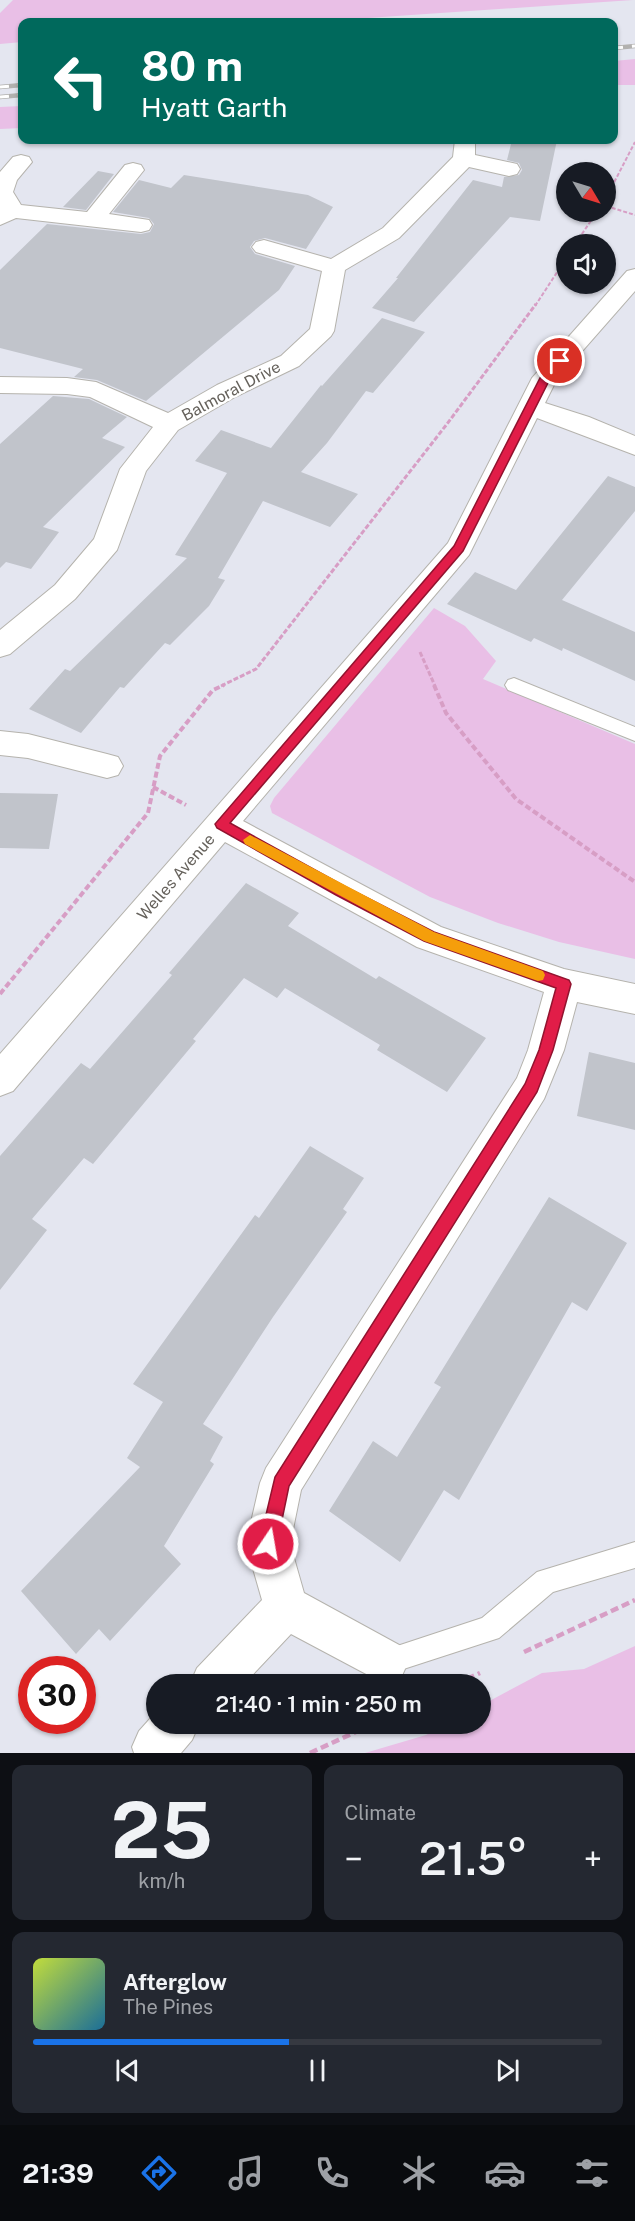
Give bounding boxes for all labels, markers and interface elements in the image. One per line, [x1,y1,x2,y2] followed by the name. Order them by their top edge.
[141,41,243,90] text: 80 m
[42,42,120,120] icon: left
[141,91,287,123] text: Hyatt Garth
[556,162,616,222] north arrow
[556,162,616,294] map controls
[556,234,616,294] button: sound
[534,335,585,386] pin
[543,344,576,377] icon: arrive
[178,357,284,425] street label: Balmoral Drive
[133,830,219,924] street label: Welles Avenue
[236,1512,300,1576] position arrow
[18,1656,96,1734] speed limit sign: 30
[215,1691,422,1717] text: 21:40 · 1 min · 250 m
[111,1784,213,1876] text: 25
[345,1801,416,1825] text: Climate
[419,1832,528,1885] text: 21.5°
[345,1840,363,1878] text: −
[584,1840,602,1878] text: +
[138,1869,185,1893] text: km/h
[123,1969,227,1995] text: Afterglow
[123,1995,213,2019] text: The Pines
[111,2054,144,2087] icon: previous
[301,2054,334,2087] icon: pause
[491,2054,524,2087] icon: next
[138,2152,180,2194] icon: directions
[225,2152,267,2194] icon: music
[311,2152,353,2194] icon: phone
[398,2152,440,2194] icon: climate
[484,2152,526,2194] icon: car
[571,2152,613,2194] icon: filters
[22,2157,94,2189] text: 21:39

